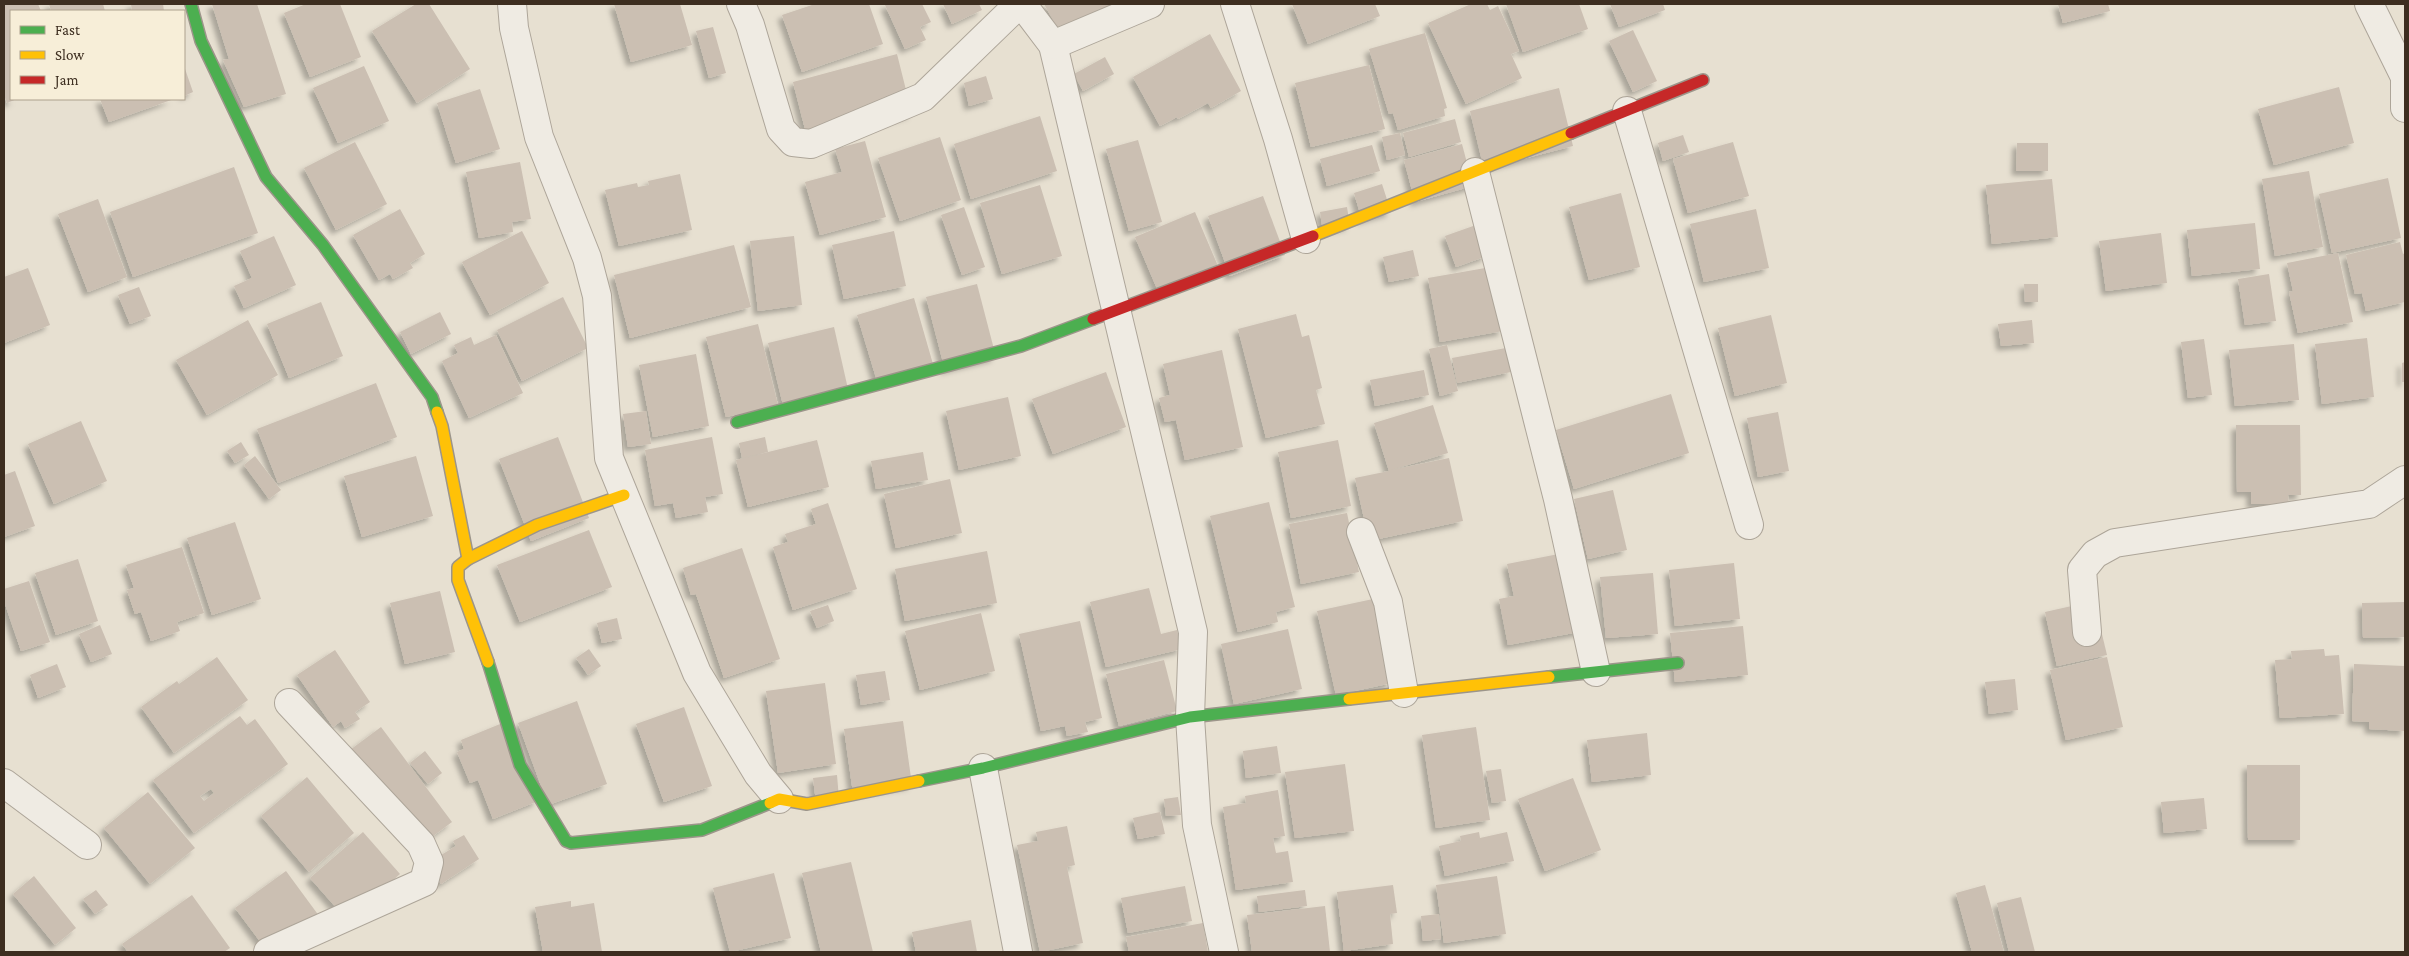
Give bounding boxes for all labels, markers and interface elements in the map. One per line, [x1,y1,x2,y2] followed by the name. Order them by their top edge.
[10,10,185,100] legend
[55,22,81,38] text: Fast
[55,47,85,63] text: Slow
[53,72,78,89] text: Jam

